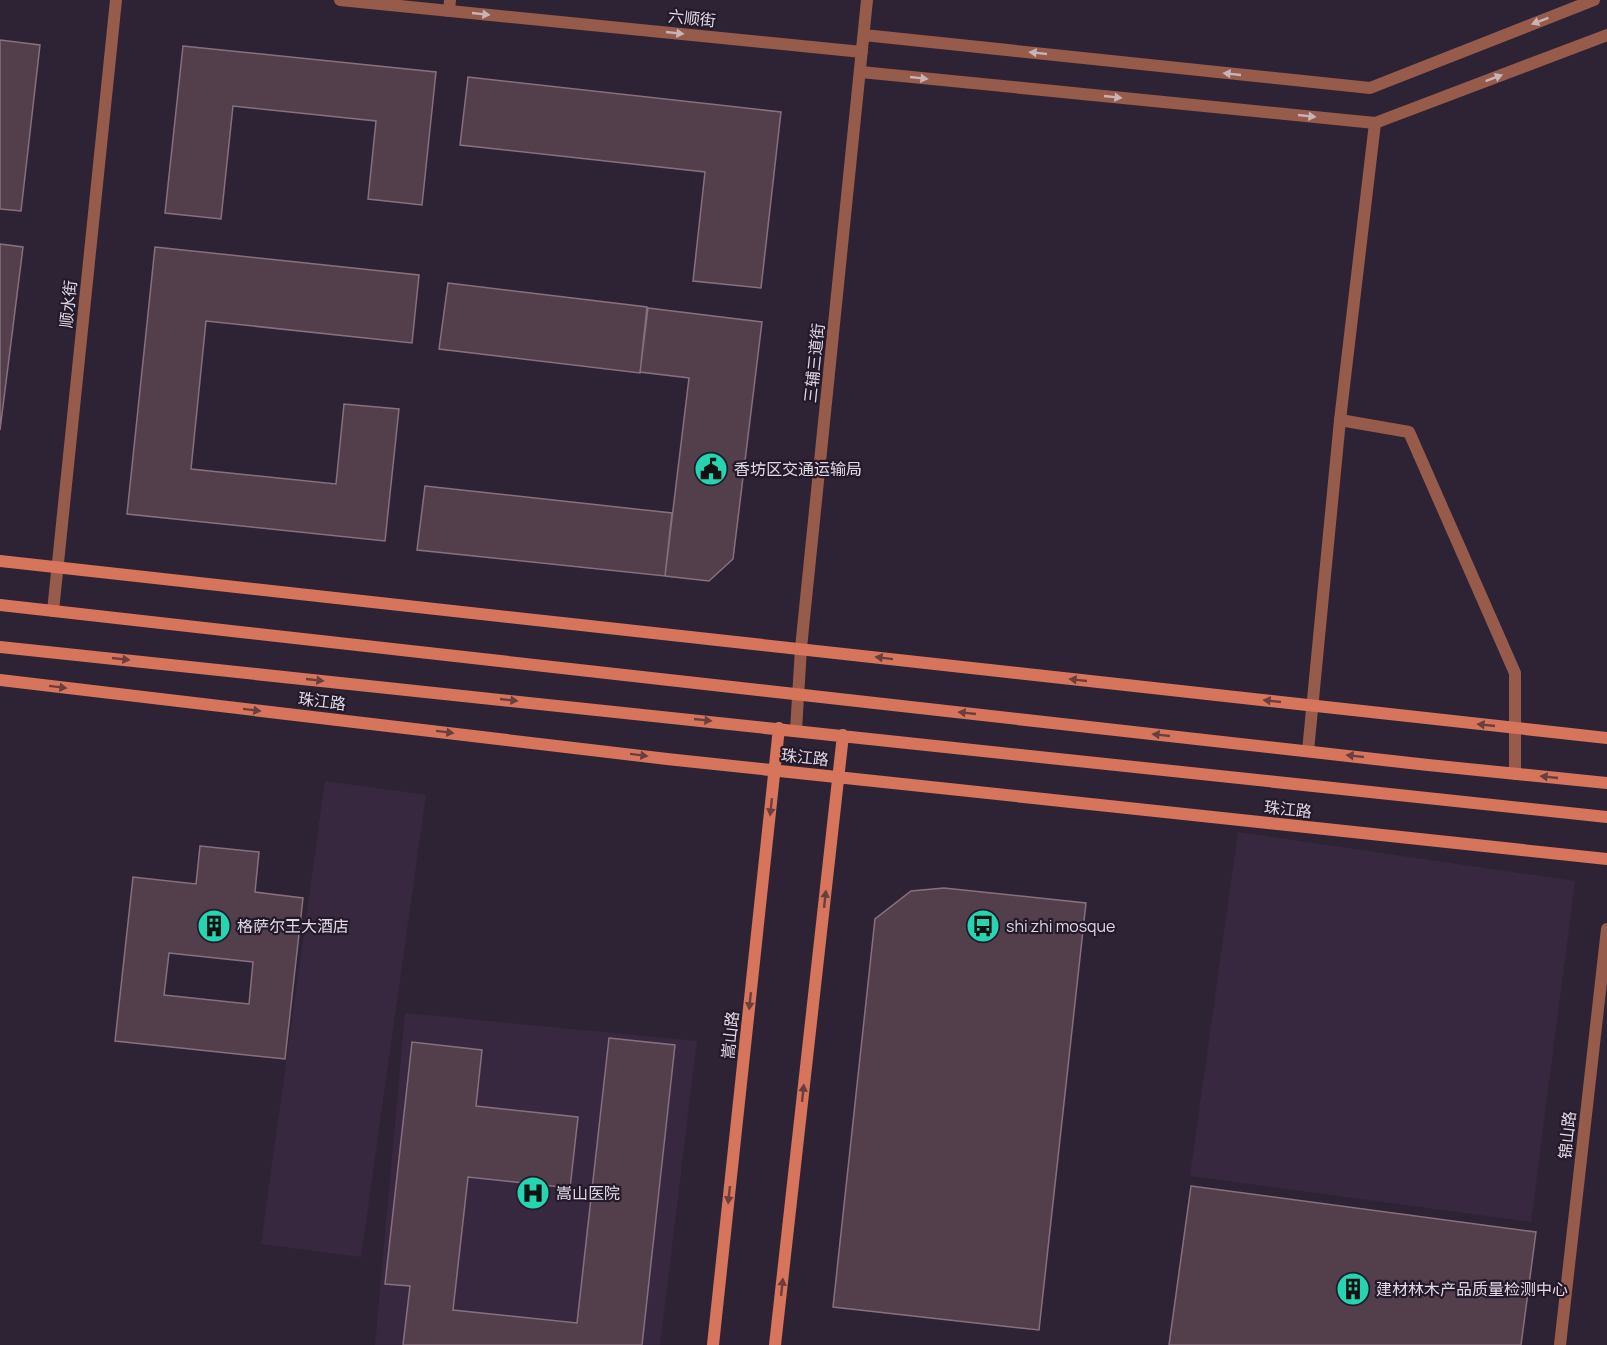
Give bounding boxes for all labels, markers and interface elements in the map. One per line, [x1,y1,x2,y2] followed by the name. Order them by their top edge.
[667,5,717,31] street label: 六顺街
[472,9,491,19] one-way arrow
[1531,17,1549,27] one-way arrow
[666,28,685,38] one-way arrow
[1029,48,1048,58] one-way arrow
[1223,69,1242,78] one-way arrow
[910,73,929,83] one-way arrow
[1485,73,1503,82] one-way arrow
[1104,92,1123,102] one-way arrow
[1298,111,1317,121] one-way arrow
[55,279,81,329] street label: 顺水街
[799,322,829,404] street label: 三辅三道街
[693,451,729,487] public building icon: 香坊区交通运输局
[734,458,862,480] place label: 香坊区交通运输局
[874,653,893,663] one-way arrow
[111,654,130,664] one-way arrow
[305,675,324,685] one-way arrow
[1068,675,1087,685] one-way arrow
[49,682,68,692] one-way arrow
[297,687,347,715] street label: 珠江路
[499,695,518,705] one-way arrow
[1262,696,1281,706] one-way arrow
[242,705,261,714] one-way arrow
[958,708,977,718] one-way arrow
[693,715,712,725] one-way arrow
[1477,720,1496,729] one-way arrow
[436,728,455,737] one-way arrow
[1152,730,1171,740] one-way arrow
[780,744,830,770] street label: 珠江路
[630,750,649,760] one-way arrow
[1345,752,1364,761] one-way arrow
[1539,772,1558,782] one-way arrow
[1263,796,1313,822] street label: 珠江路
[766,798,776,817] one-way arrow
[820,890,830,909] one-way arrow
[196,908,232,944] building icon: 格萨尔王大酒店
[965,908,1001,944] bus stop icon: shi zhi mosque
[237,915,349,937] place label: 格萨尔王大酒店
[1006,915,1115,937] place label: shi zhi mosque
[745,992,755,1011] one-way arrow
[717,1010,743,1060] street label: 嵩山路
[798,1083,808,1102] one-way arrow
[1554,1110,1580,1160] street label: 锦山路
[515,1175,551,1211] hospital icon: 嵩山医院
[556,1182,620,1204] place label: 嵩山医院
[724,1186,734,1205] one-way arrow
[1335,1271,1371,1307] building icon: 建材林木产品质量检测中心
[777,1277,787,1296] one-way arrow
[1376,1278,1568,1300] place label: 建材林木产品质量检测中心

